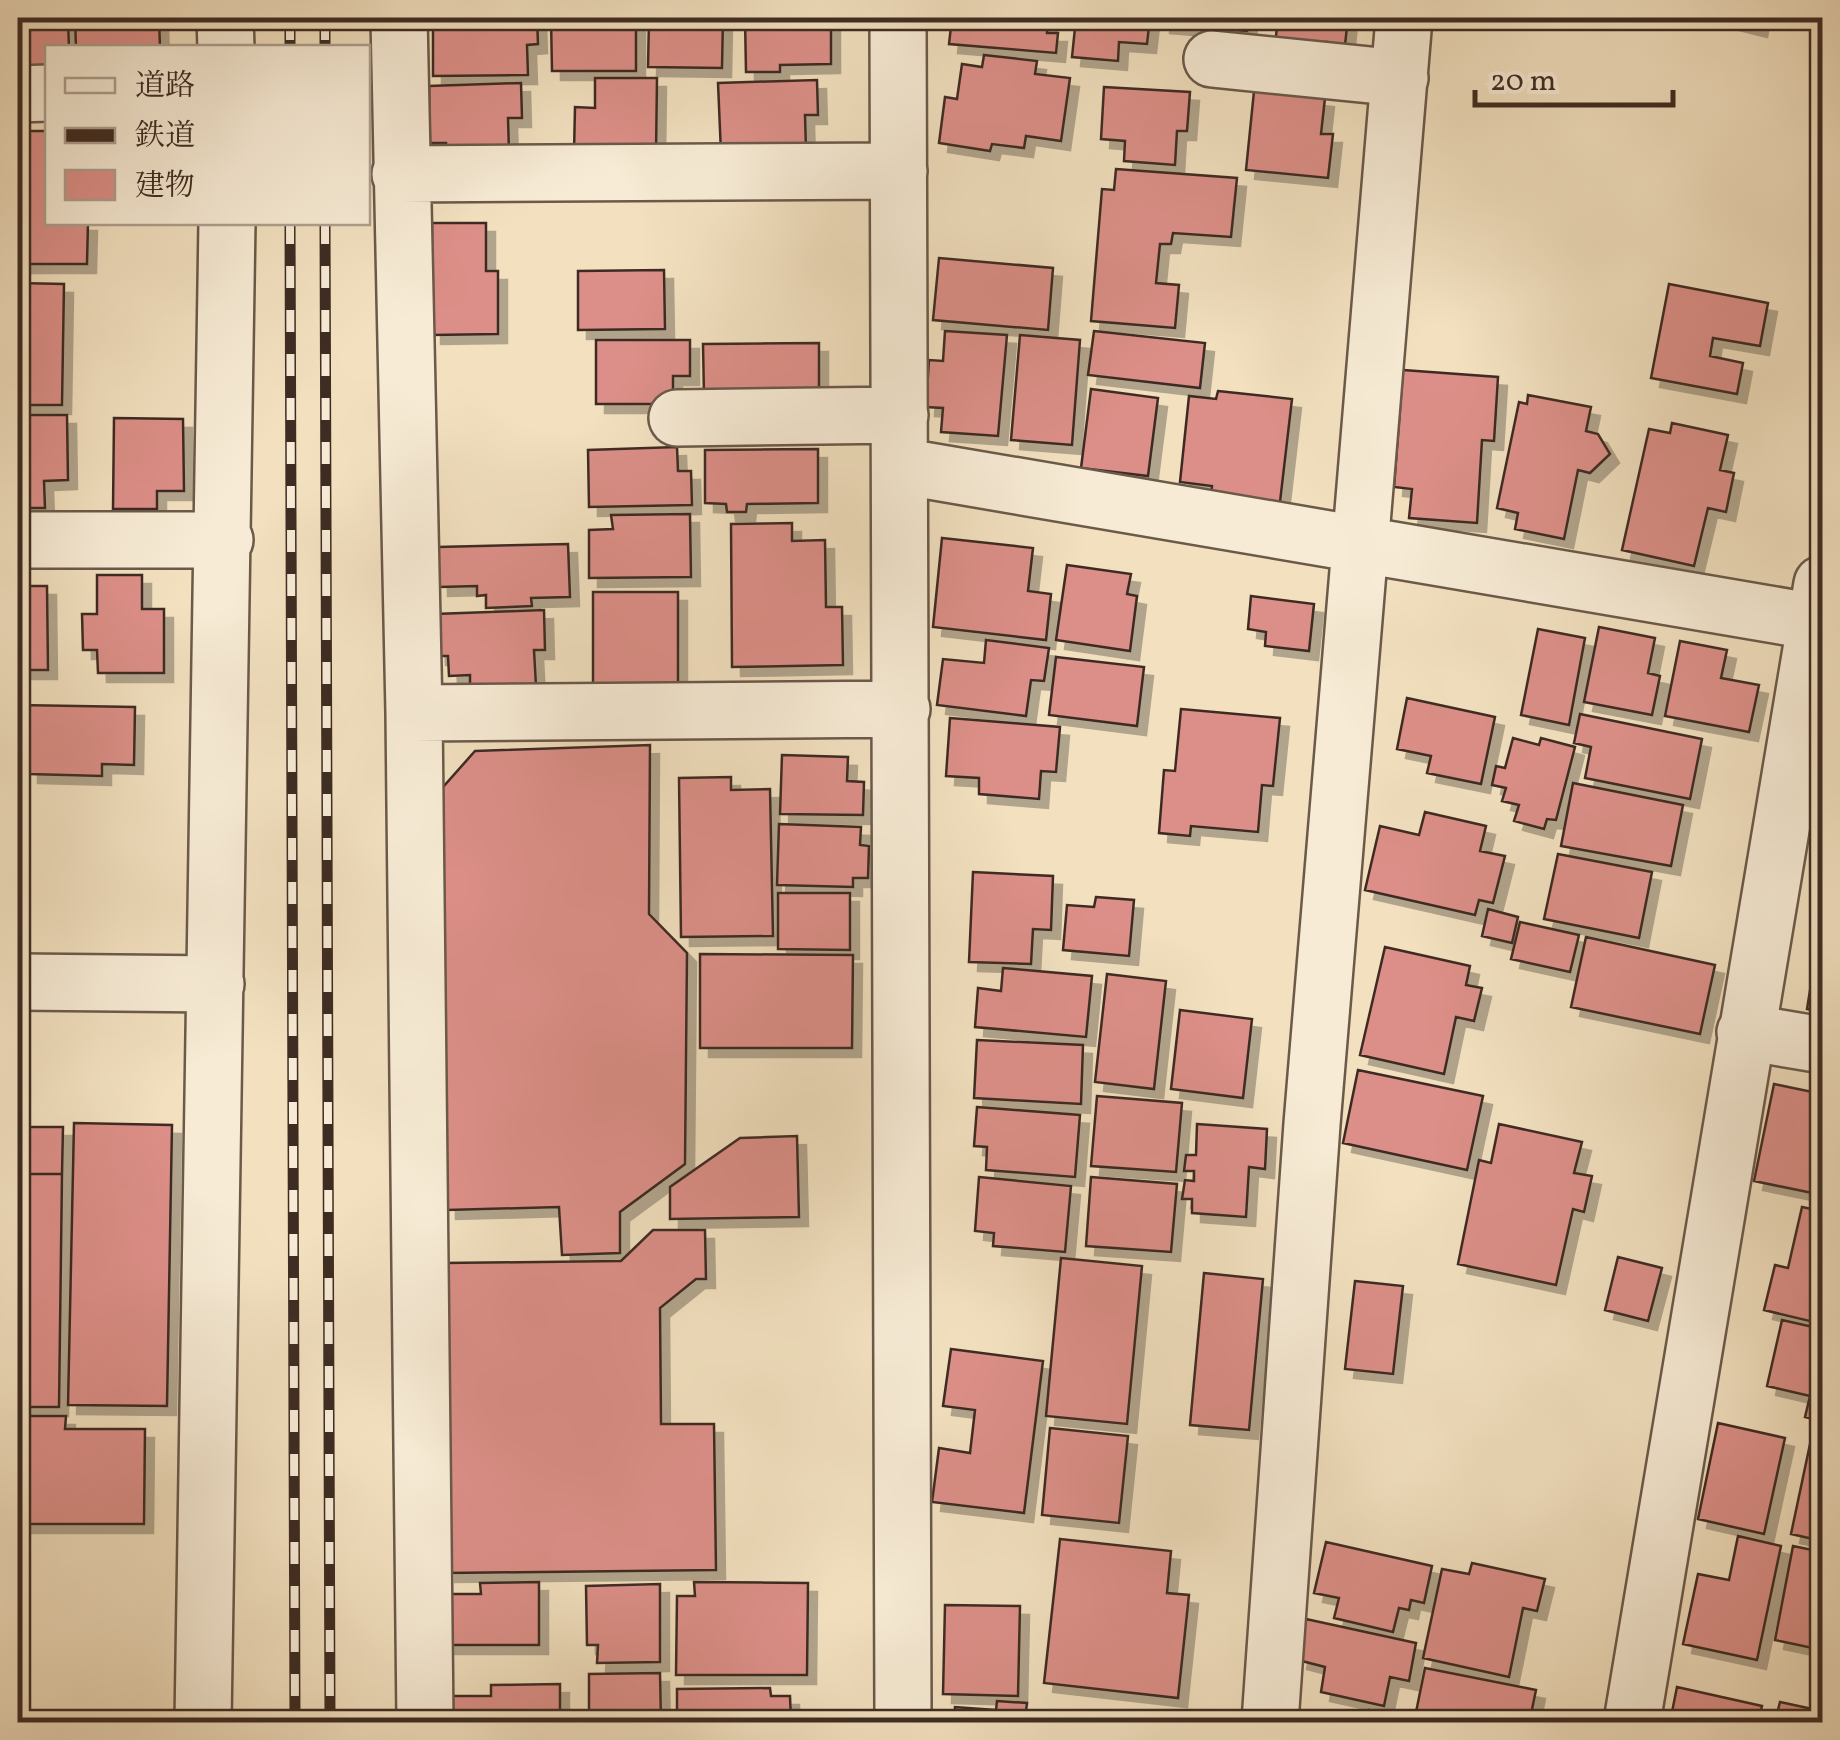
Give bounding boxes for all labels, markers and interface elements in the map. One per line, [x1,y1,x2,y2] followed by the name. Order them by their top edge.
[45,45,370,225] legend
[1475,45,1672,107] scale bar
[1490,61,1556,103] text: 20 m
[135,66,195,108] text: 道路
[135,116,195,158] text: 鉄道
[135,166,195,208] text: 建物

